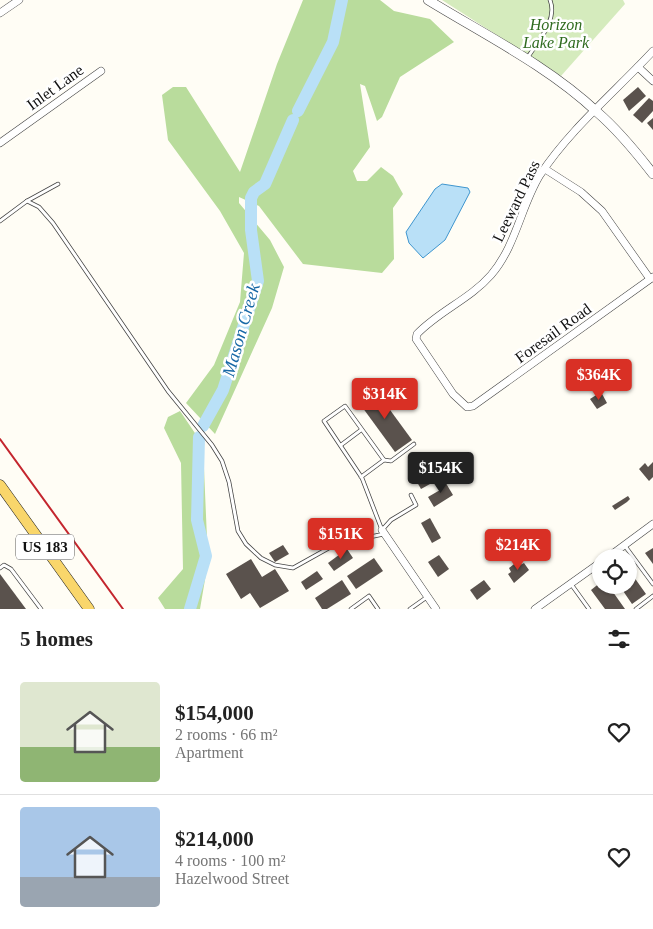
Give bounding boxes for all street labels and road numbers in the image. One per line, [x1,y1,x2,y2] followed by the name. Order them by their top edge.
[24,61,86,113] street label: Inlet Lane
[489,158,543,244] street label: Leeward Pass
[512,300,594,366] street label: Foresail Road
[16,534,74,560] road number: US 183

